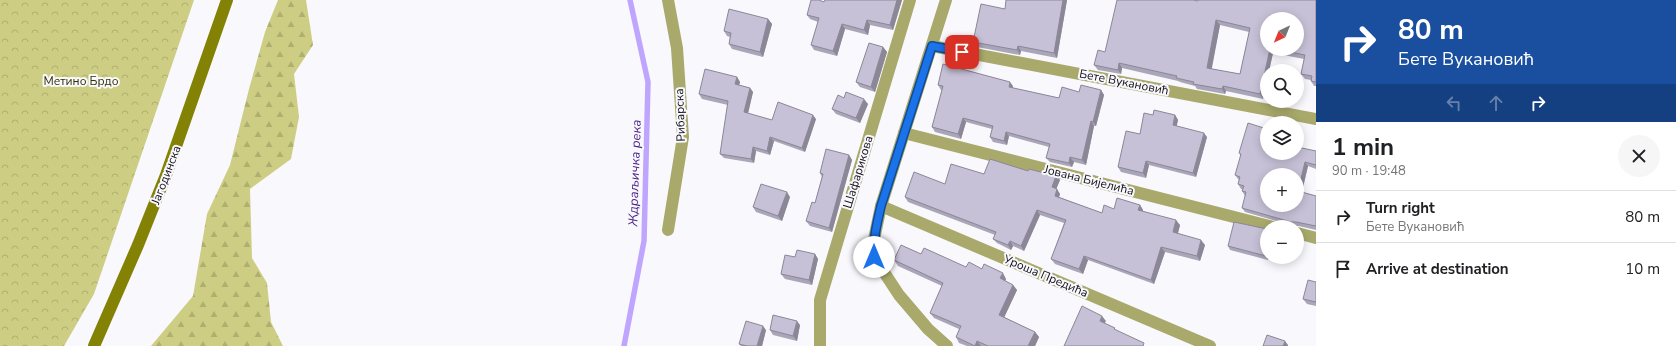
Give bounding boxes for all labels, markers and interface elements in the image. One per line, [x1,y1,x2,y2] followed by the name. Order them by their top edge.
[1398,11,1464,49] text: 80 m
[1260,12,1304,56] north arrow
[1260,12,1304,264] map controls
[1332,16,1384,68] icon: right
[945,35,979,69] pin
[951,41,973,63] icon: arrive
[1398,47,1534,71] text: Бете Вукановић
[1260,64,1304,108] button: search
[1078,65,1170,99] street label: Бете Вукановић
[44,73,119,89] park label: Метино Брдо
[671,88,689,142] street label: Рибарска
[1443,92,1465,114] icon: left
[1485,92,1507,114] icon: ahead
[1527,92,1549,114] icon: right
[1260,116,1304,160] button: layers
[624,119,646,228] water label: Ждраљичка река
[1332,131,1394,163] text: 1 min
[839,134,877,210] street label: Шафарикова
[1618,135,1660,177] button: close
[147,143,185,208] street label: Јагодинска
[1041,161,1136,199] street label: Јована Бијелића
[1332,162,1406,180] text: 90 m · 19:48
[1260,168,1304,212] button: +
[1366,198,1435,218] text: Turn right
[1332,206,1354,228] icon: right
[1625,207,1660,227] text: 80 m
[1366,218,1464,236] text: Бете Вукановић
[1260,220,1304,264] button: −
[853,236,895,278] position arrow
[1000,251,1091,301] street label: Уроша Предића
[1332,258,1354,280] icon: arrive
[1366,259,1509,279] text: Arrive at destination
[1625,259,1660,279] text: 10 m

